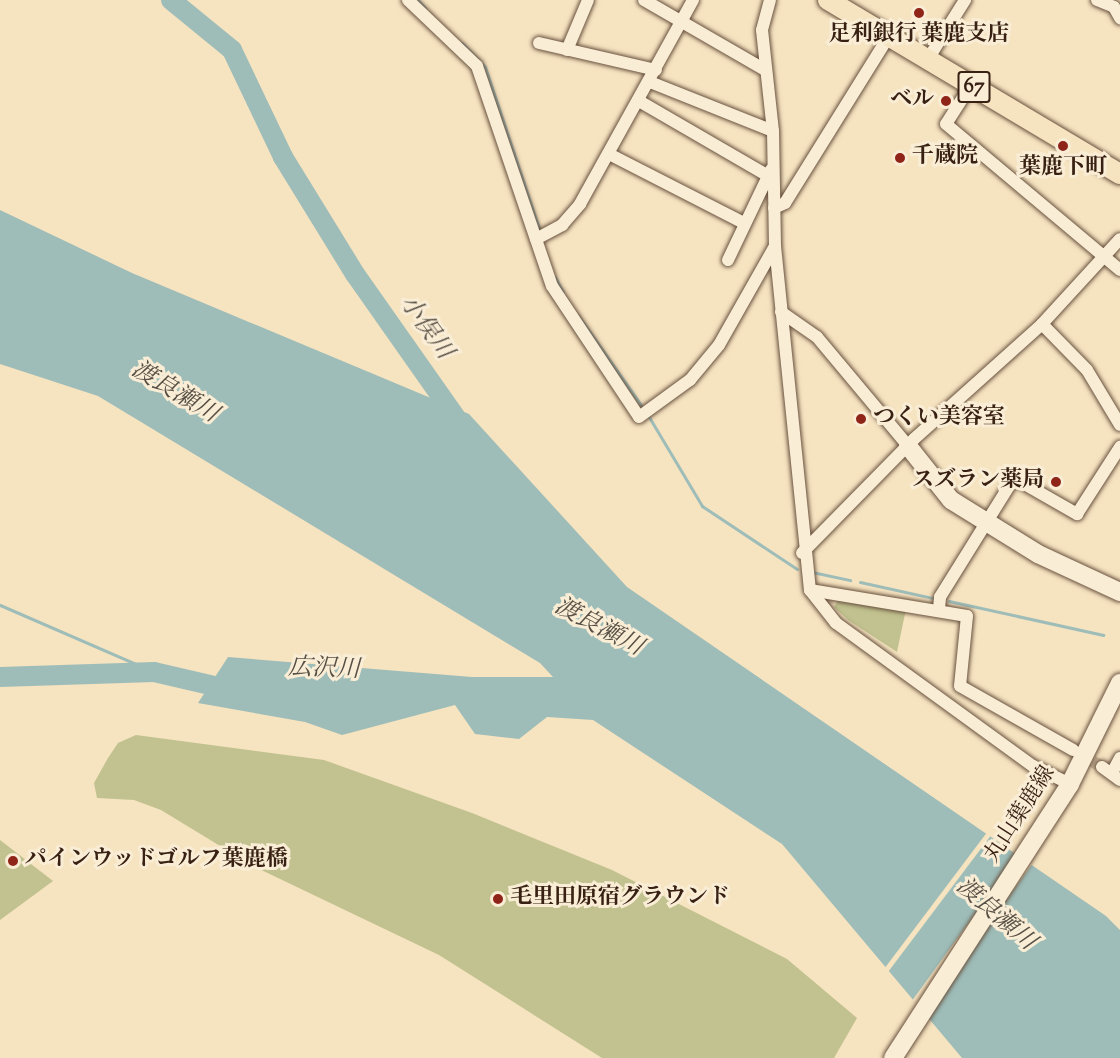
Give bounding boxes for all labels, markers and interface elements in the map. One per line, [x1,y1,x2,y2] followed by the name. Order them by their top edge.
[912,6,926,20] marker: 足利銀行 葉鹿支店
[829,23,1009,49] place label: 足利銀行 葉鹿支店
[958,69,990,105] road number: 67
[890,88,934,114] place label: ベル
[939,94,953,108] marker: ベル
[1056,139,1070,153] marker: 葉鹿下町
[912,145,978,171] place label: 千蔵院
[893,151,907,165] marker: 千蔵院
[1019,156,1107,182] place label: 葉鹿下町
[392,290,458,366] water label: 小俣川
[125,356,223,430] water label: 渡良瀬川
[873,406,1005,432] place label: つくい美容室
[854,412,868,426] marker: つくい美容室
[912,469,1044,495] place label: スズラン薬局
[1049,475,1063,489] marker: スズラン薬局
[549,593,647,663] water label: 渡良瀬川
[288,654,360,686] water label: 広沢川
[980,762,1062,868] street label: 丸山葉鹿線
[25,848,289,874] place label: パインウッドゴルフ葉鹿橋
[6,854,20,868] marker: パインウッドゴルフ葉鹿橋
[949,873,1041,957] water label: 渡良瀬川
[510,886,730,912] place label: 毛里田原宿グラウンド
[491,892,505,906] marker: 毛里田原宿グラウンド

